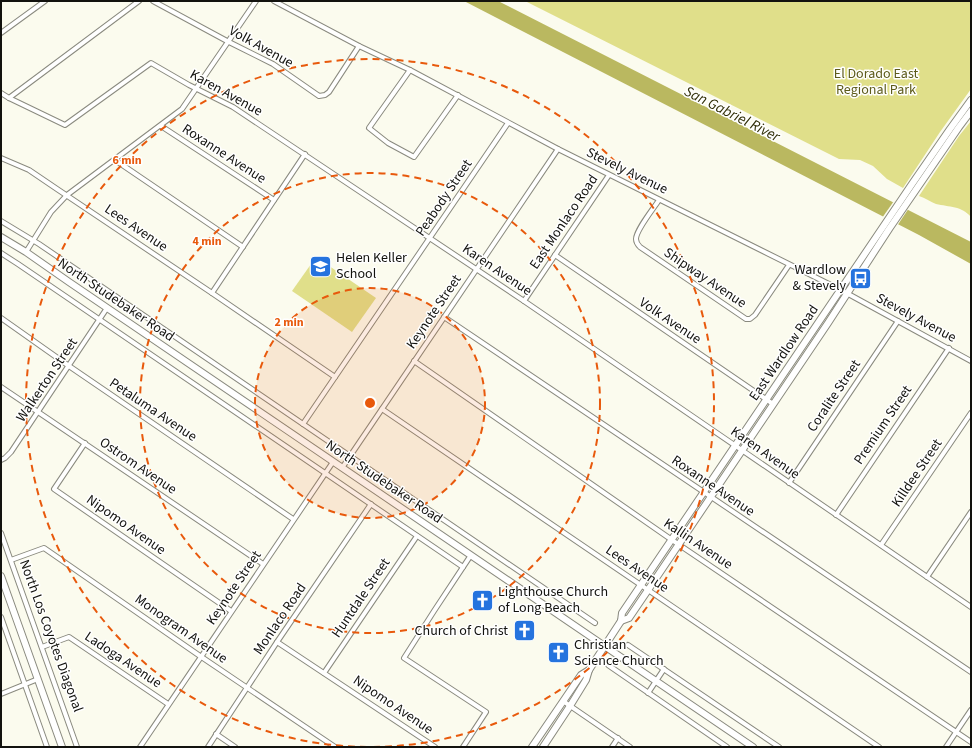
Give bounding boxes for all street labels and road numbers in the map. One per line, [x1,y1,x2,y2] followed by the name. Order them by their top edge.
[225,21,297,73] street label: Volk Avenue
[186,65,266,121] street label: Karen Avenue
[178,119,270,189] street label: Roxanne Avenue
[583,143,671,199] street label: Stevely Avenue
[411,155,477,240] street label: Peabody Street
[525,171,603,273] street label: East Monlaco Road
[100,199,172,257] street label: Lees Avenue
[458,239,536,301] street label: Karen Avenue
[660,243,750,313] street label: Shipway Avenue
[54,253,178,347] street label: North Studebaker Road
[402,271,466,353] street label: Keynote Street
[872,288,960,348] street label: Stevely Avenue
[635,293,705,349] street label: Volk Avenue
[744,301,824,405] street label: East Wardlow Road
[11,334,83,426] street label: Walkerton Street
[802,356,866,436] street label: Coralite Street
[105,373,201,447] street label: Petaluma Avenue
[849,381,917,469] street label: Premium Street
[726,422,804,484] street label: Karen Avenue
[95,433,181,499] street label: Ostrom Avenue
[322,435,446,529] street label: North Studebaker Road
[887,435,947,511] street label: Killdee Street
[667,451,759,521] street label: Roxanne Avenue
[82,490,170,560] street label: Nipomo Avenue
[660,514,737,575] street label: Kallin Avenue
[601,540,673,598] street label: Lees Avenue
[202,547,266,629] street label: Keynote Street
[327,554,395,642] street label: Huntdale Street
[14,557,88,715] street label: North Los Coyotes Diagonal
[249,579,311,659] street label: Monlaco Road
[131,589,232,669] street label: Monogram Avenue
[80,627,166,693] street label: Ladoga Avenue
[349,671,437,739] street label: Nipomo Avenue

